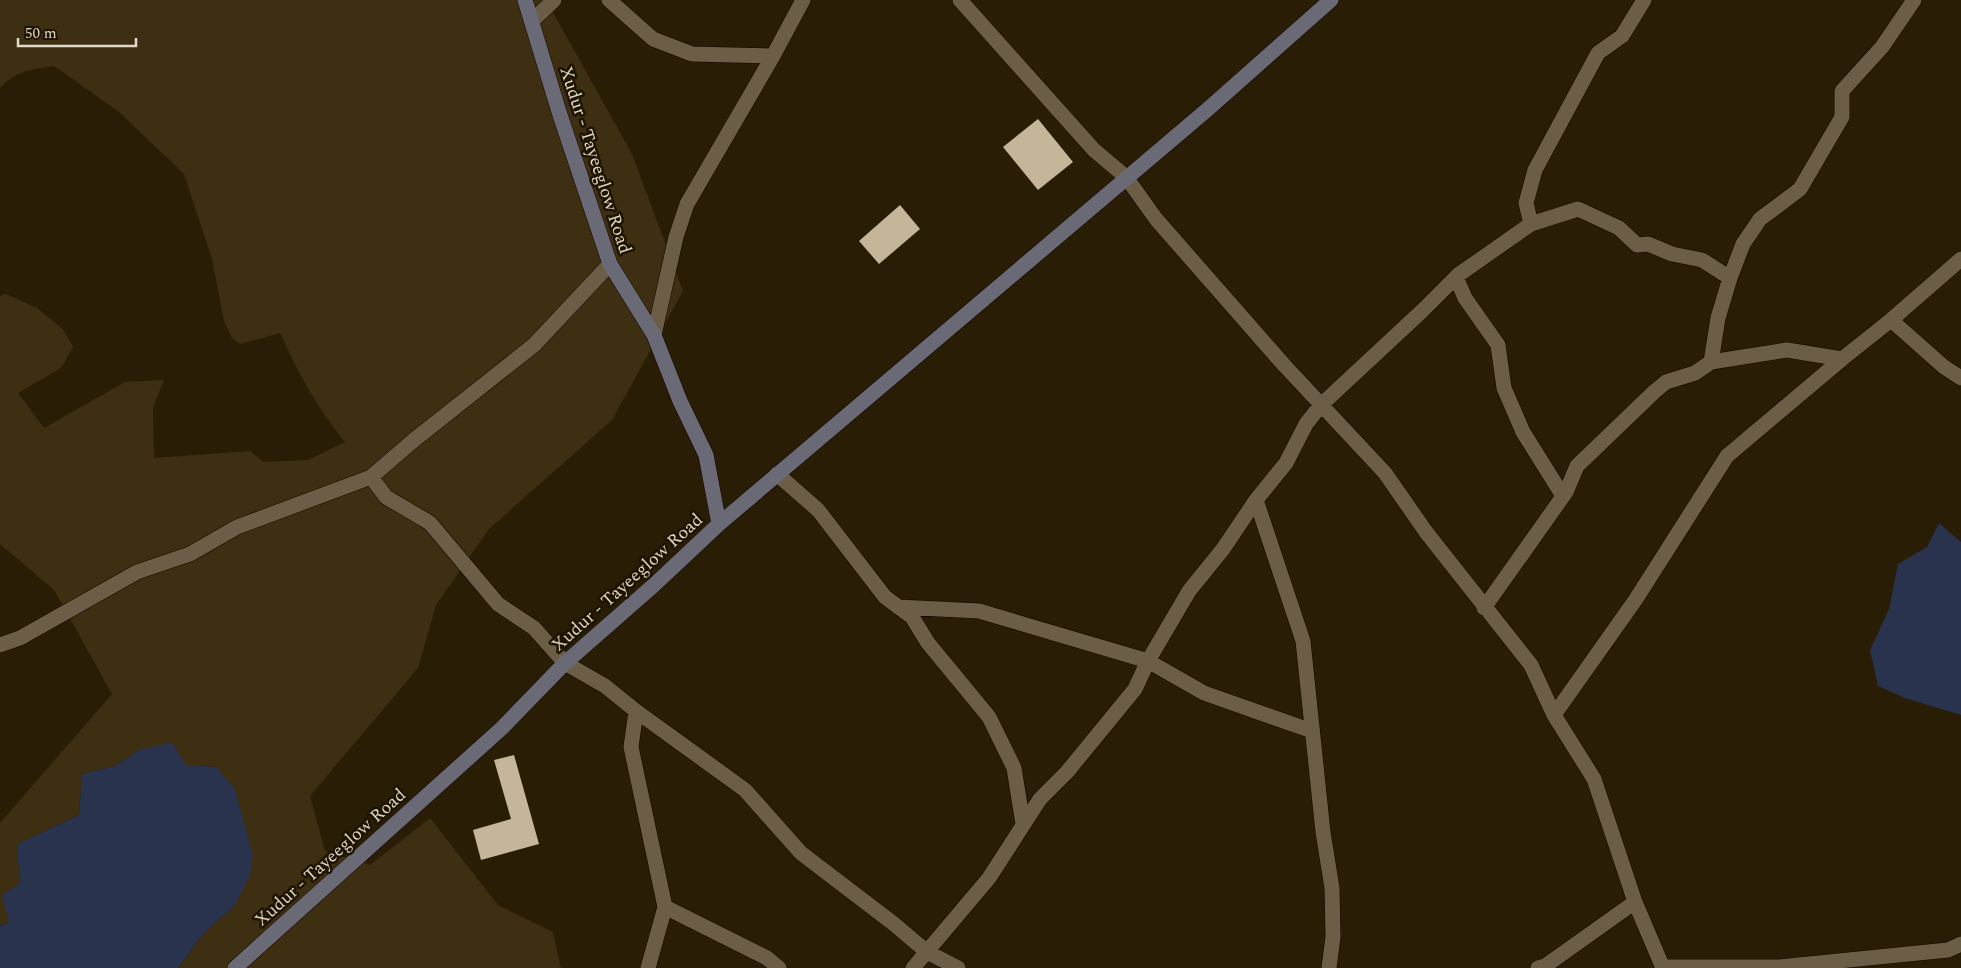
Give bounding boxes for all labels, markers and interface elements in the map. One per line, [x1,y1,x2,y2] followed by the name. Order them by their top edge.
[18,15,135,47] scale bar
[25,22,57,45] text: 50 m
[552,63,639,257] street label: Xudur - Tayeeglow Road
[546,507,709,658] street label: Xudur - Tayeeglow Road
[249,782,412,933] street label: Xudur - Tayeeglow Road

